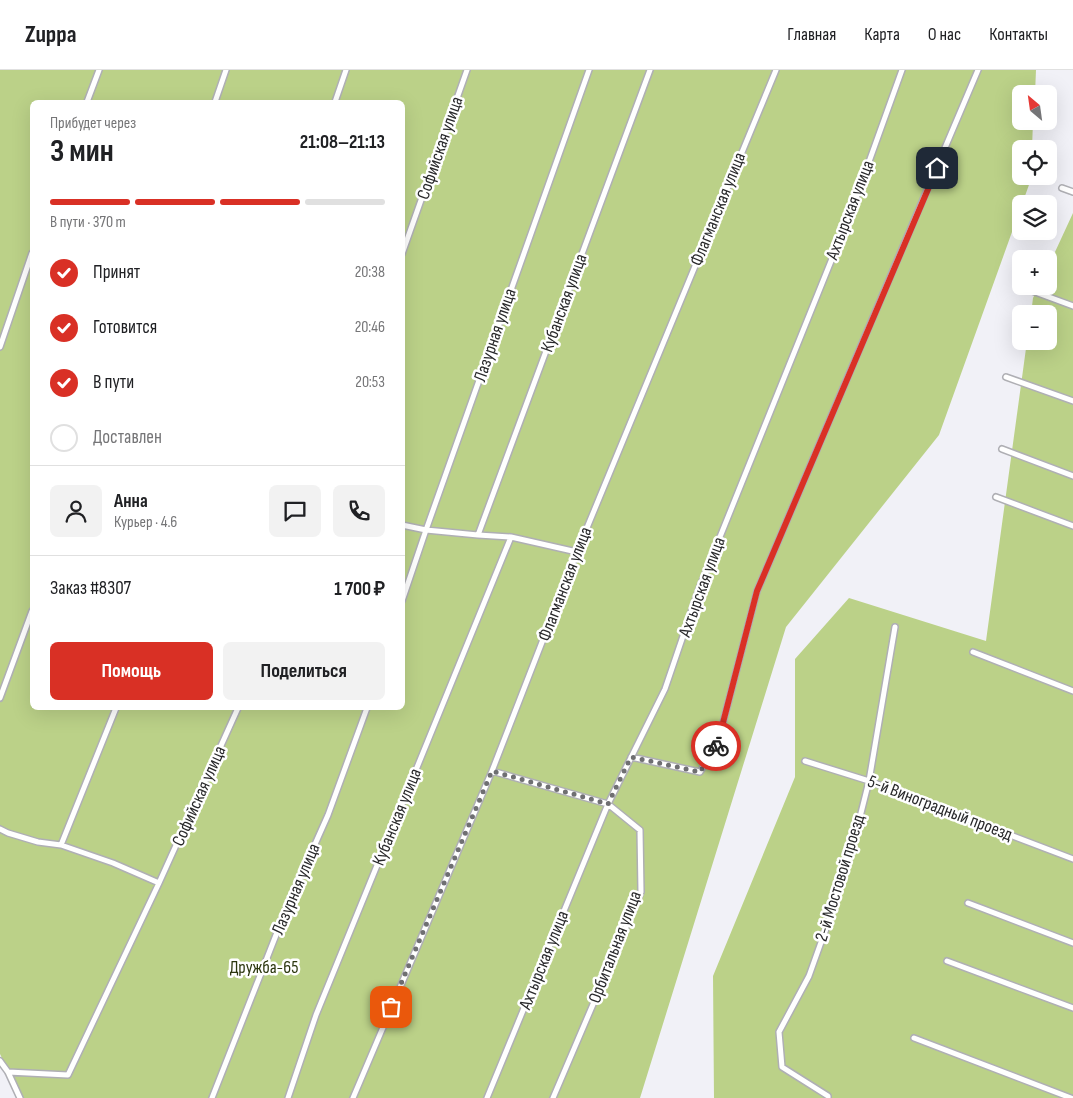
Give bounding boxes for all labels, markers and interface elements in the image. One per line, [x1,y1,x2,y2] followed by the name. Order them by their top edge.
[25,20,76,49] text: Zuppa
[787,24,836,45] text: Главная
[864,24,900,45] text: Карта
[928,24,961,45] text: О нас
[989,24,1048,45] text: Контакты
[1012,85,1058,130] north arrow
[1012,85,1057,350] map controls
[413,94,467,202] street label: Софийская улица
[50,114,136,133] text: Прибудет через
[300,131,385,154] text: 21:08–21:13
[50,132,114,171] text: 3 мин
[1012,140,1057,185] button: locate
[916,147,958,189] pin
[686,149,750,269] street label: Флагманская улица
[923,154,951,182] icon: home
[821,157,879,263] street label: Ахтырская улица
[1012,195,1057,240] button: layers
[50,213,126,232] text: В пути · 370 m
[1012,250,1057,295] button: +
[537,251,592,355] street label: Кубанская улица
[50,259,78,287] icon: check
[93,261,140,284] text: Принят
[355,263,385,282] text: 20:38
[469,286,521,384] street label: Лазурная улица
[1012,305,1057,350] button: −
[50,314,78,342] icon: check
[93,316,157,339] text: Готовится
[355,318,385,337] text: 20:46
[50,369,78,397] icon: check
[93,371,134,394] text: В пути
[355,373,385,392] text: 20:53
[93,426,162,449] text: Доставлен
[50,485,102,537] button: person
[269,485,321,537] button: chat
[333,485,385,537] button: phone
[114,490,148,513] text: Анна
[114,513,177,532] text: Курьер · 4.6
[534,524,596,644] street label: Флагманская улица
[674,534,730,641] street label: Ахтырская улица
[50,577,131,600] text: Заказ #8307
[334,578,385,601] text: 1 700 ₽
[50,642,213,700] button: Помощь
[223,642,385,700] button: Поделиться
[691,721,741,771] courier
[702,732,730,760] icon: bike
[168,743,230,849] street label: Софийская улица
[368,765,426,869] street label: Кубанская улица
[865,771,1016,845] street label: 5-й Виноградный проезд
[811,812,869,944] street label: 2-й Мостовой проезд
[267,840,325,938] street label: Лазурная улица
[584,888,646,1006] street label: Орбитальная улица
[514,908,573,1013] street label: Ахтырская улица
[230,957,298,978] park label: Дружба-65
[370,986,412,1028] pin
[377,993,405,1021] icon: bag

